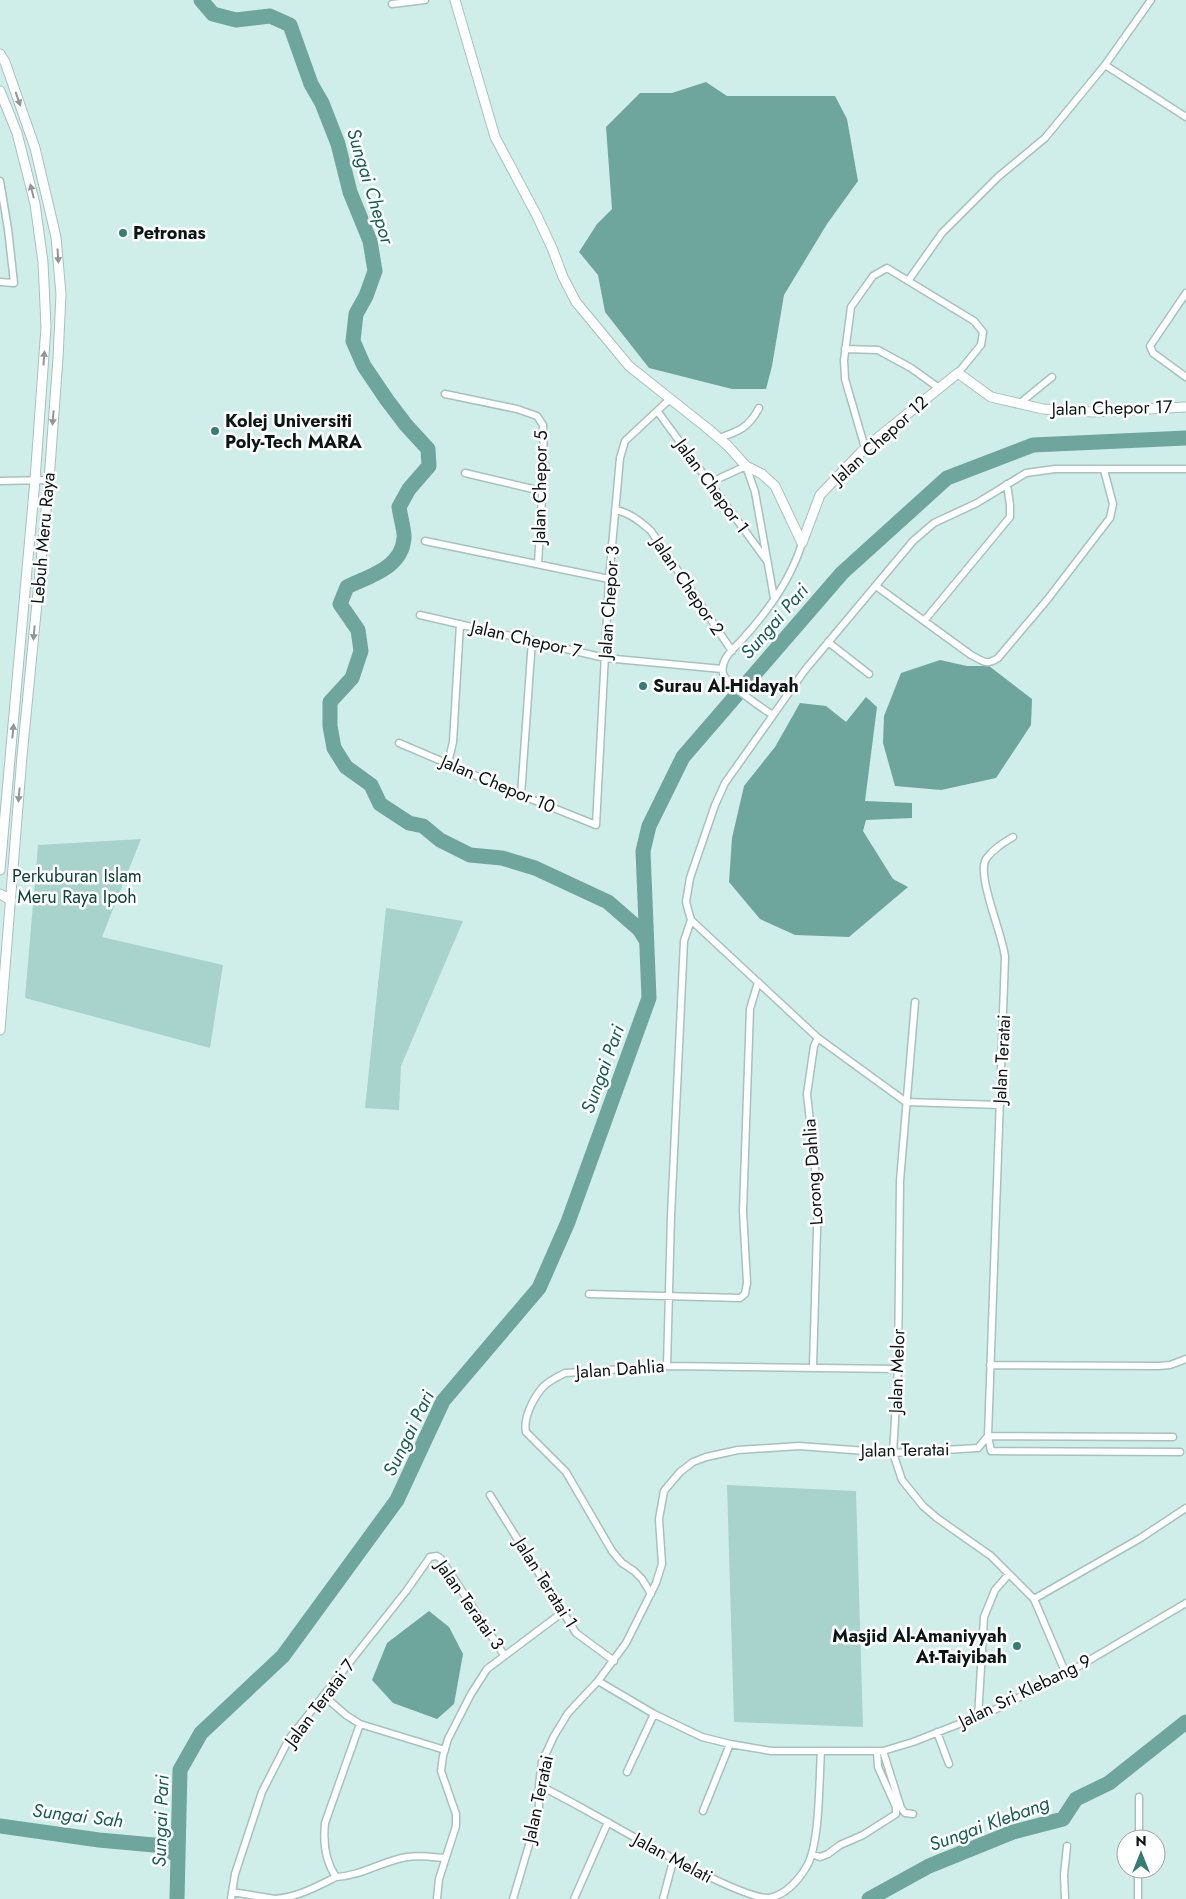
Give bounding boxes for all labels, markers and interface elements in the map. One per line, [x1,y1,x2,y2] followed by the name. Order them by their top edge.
[14,92,22,107] one-way arrow
[340,125,401,249] water label: Sungai Chepor
[28,184,36,199] one-way arrow
[133,220,206,246] place label: Petronas
[117,227,129,239] marker: Petronas
[54,248,62,264] one-way arrow
[40,350,48,366] one-way arrow
[825,390,934,492] street label: Jalan Chepor 12
[1049,394,1173,422] street label: Jalan Chepor 17
[225,408,363,455] place label: Kolej Universiti Poly-Tech MARA
[49,410,57,426] one-way arrow
[209,425,221,437] marker: Kolej Universiti Poly-Tech MARA
[526,430,554,546] street label: Jalan Chepor 5
[668,432,755,539] street label: Jalan Chepor 1
[24,471,62,605] street label: Lebuh Meru Raya
[644,530,731,640] street label: Jalan Chepor 2
[592,544,626,661] street label: Jalan Chepor 3
[734,577,816,665] water label: Sungai Pari
[466,613,584,664] street label: Jalan Chepor 7
[30,626,38,642] one-way arrow
[653,673,799,699] place label: Surau Al-Hidayah
[637,680,649,692] marker: Surau Al-Hidayah
[9,722,17,738] one-way arrow
[435,747,560,820] street label: Jalan Chepor 10
[15,787,23,803] one-way arrow
[12,863,142,910] park label: Perkuburan Islam Meru Raya Ipoh
[987,1014,1017,1106] street label: Jalan Teratai
[574,1020,631,1117] water label: Sungai Pari
[796,1118,830,1226] street label: Lorong Dahlia
[882,1327,911,1416] street label: Jalan Melor
[573,1353,665,1385] street label: Jalan Dahlia
[376,1385,441,1481] water label: Sungai Pari
[858,1436,950,1464] street label: Jalan Teratai
[507,1531,584,1633] street label: Jalan Teratai 1
[428,1553,511,1655] street label: Jalan Teratai 3
[832,1623,1007,1670] place label: Masjid Al-Amaniyyah At-Taiyibah
[1011,1640,1023,1652] marker: Masjid Al-Amaniyyah At-Taiyibah
[952,1648,1096,1735] street label: Jalan Sri Klebang 9
[277,1653,362,1754] street label: Jalan Teratai 7
[516,1753,560,1847] street label: Jalan Teratai
[145,1773,176,1868] water label: Sungai Pari
[925,1789,1054,1858] water label: Sungai Klebang
[31,1797,125,1834] water label: Sungai Sah
[627,1825,717,1890] street label: Jalan Melati
[1116,1829,1166,1879] north arrow
[1135,1831,1147,1851] text: N

